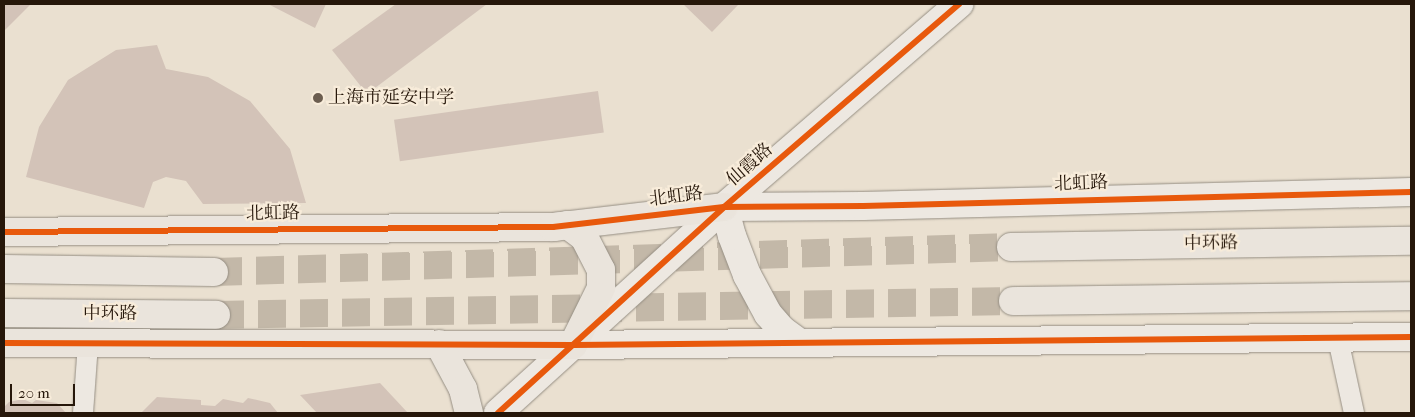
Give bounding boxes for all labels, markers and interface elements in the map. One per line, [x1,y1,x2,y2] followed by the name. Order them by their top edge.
[328,87,454,109] place label: 上海市延安中学
[312,92,324,104] marker: 上海市延安中学
[723,139,777,191] street label: 仙霞路
[1054,172,1108,196] street label: 北虹路
[648,183,704,211] street label: 北虹路
[246,203,300,225] street label: 北虹路
[1184,233,1238,255] street label: 中环路
[83,303,137,325] street label: 中环路
[12,374,78,406] scale bar
[18,384,50,402] text: 20 m

